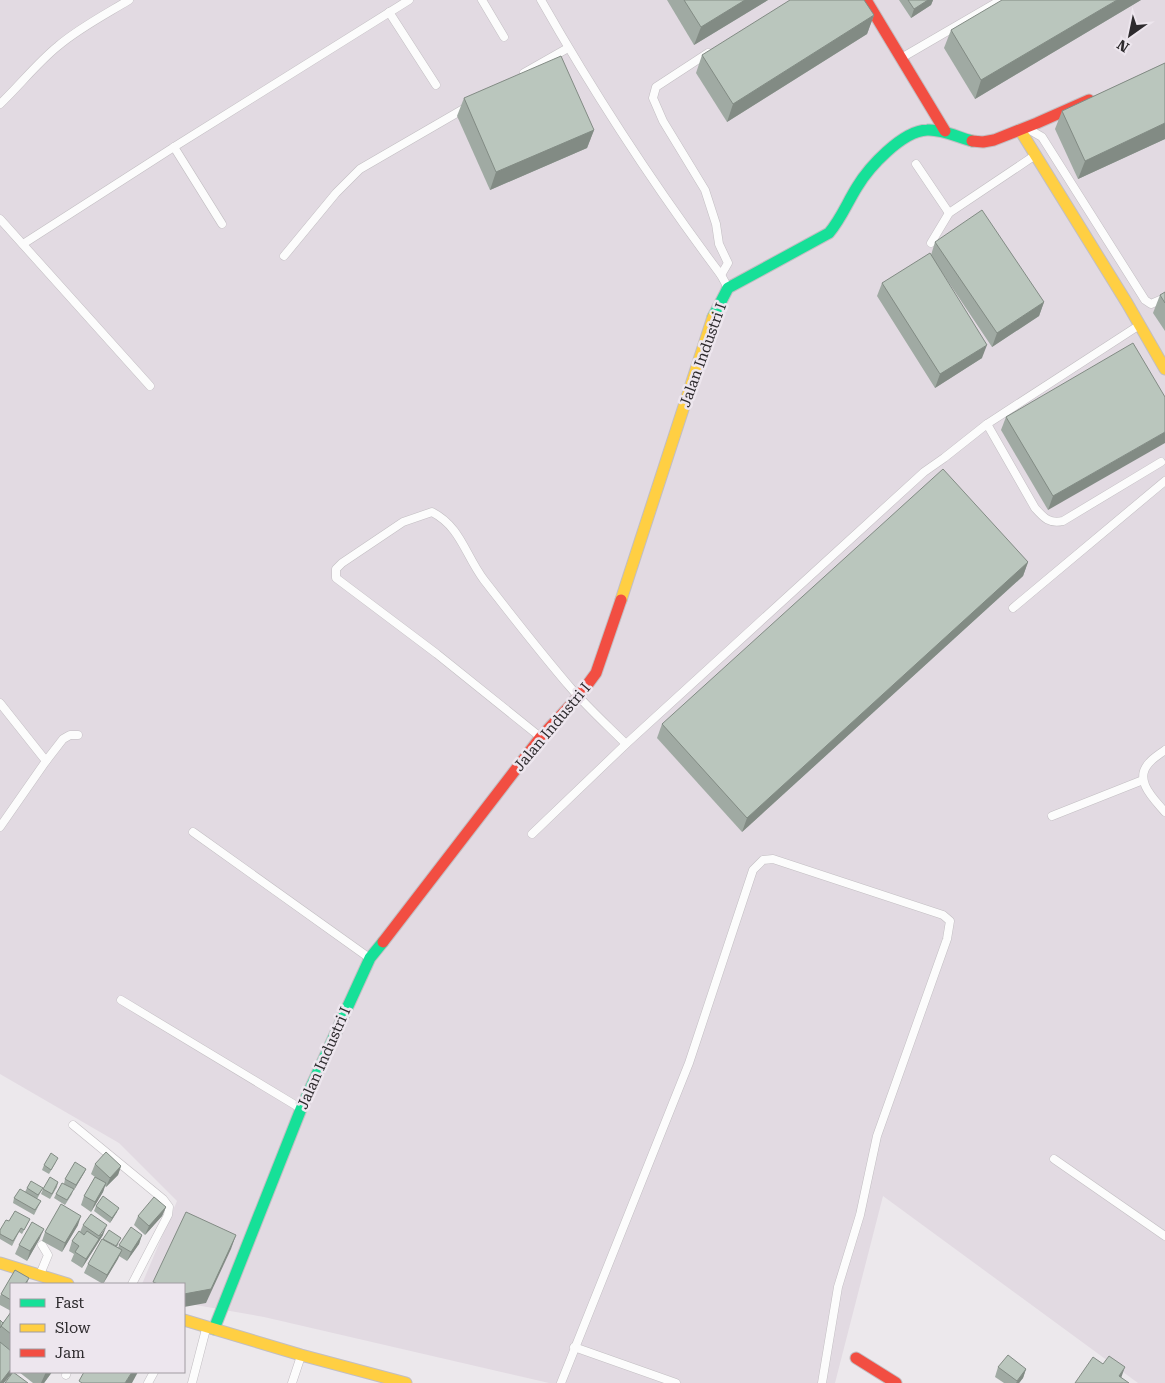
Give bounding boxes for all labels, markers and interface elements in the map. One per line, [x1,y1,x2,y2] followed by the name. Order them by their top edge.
[1105,10,1155,60] north arrow
[1114,36,1132,56] text: N
[676,300,730,410] street label: Jalan Industri I
[510,679,594,775] street label: Jalan Industri I
[293,1004,355,1112] street label: Jalan Industri I
[10,1283,185,1373] legend
[55,1294,85,1312] text: Fast
[55,1319,91,1337] text: Slow
[55,1344,85,1362] text: Jam

